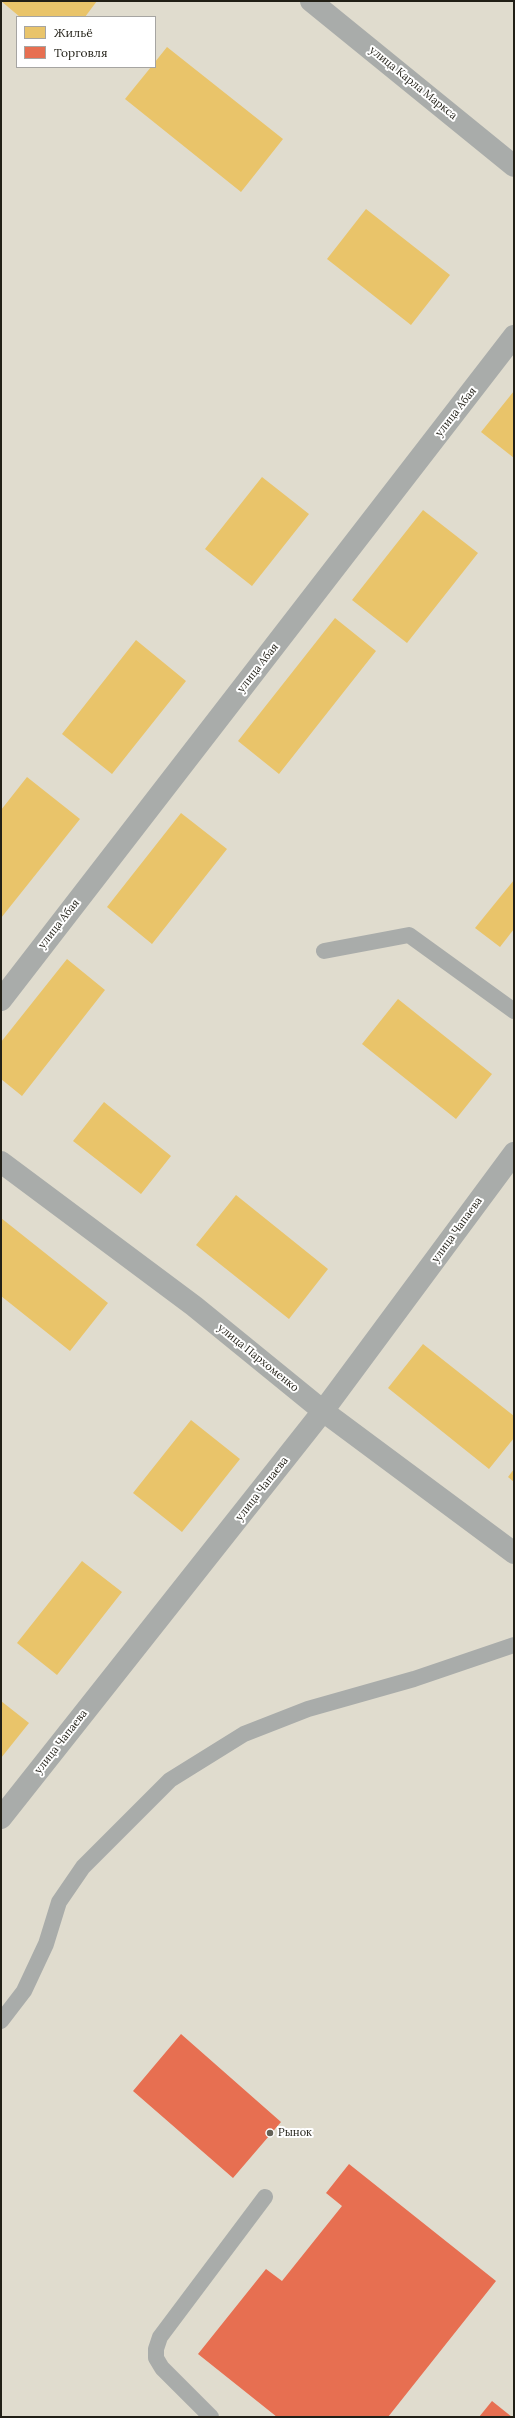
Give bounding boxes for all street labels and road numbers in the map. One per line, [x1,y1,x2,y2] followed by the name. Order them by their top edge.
[366,44,460,122] street label: улица Карла Маркса
[433,385,479,439] street label: улица Абая
[235,641,281,695] street label: улица Абая
[36,897,82,951] street label: улица Абая
[429,1195,485,1265] street label: улица Чапаева
[215,1321,301,1395] street label: улица Пархоменко
[233,1454,291,1524] street label: улица Чапаева
[32,1707,90,1777] street label: улица Чапаева

